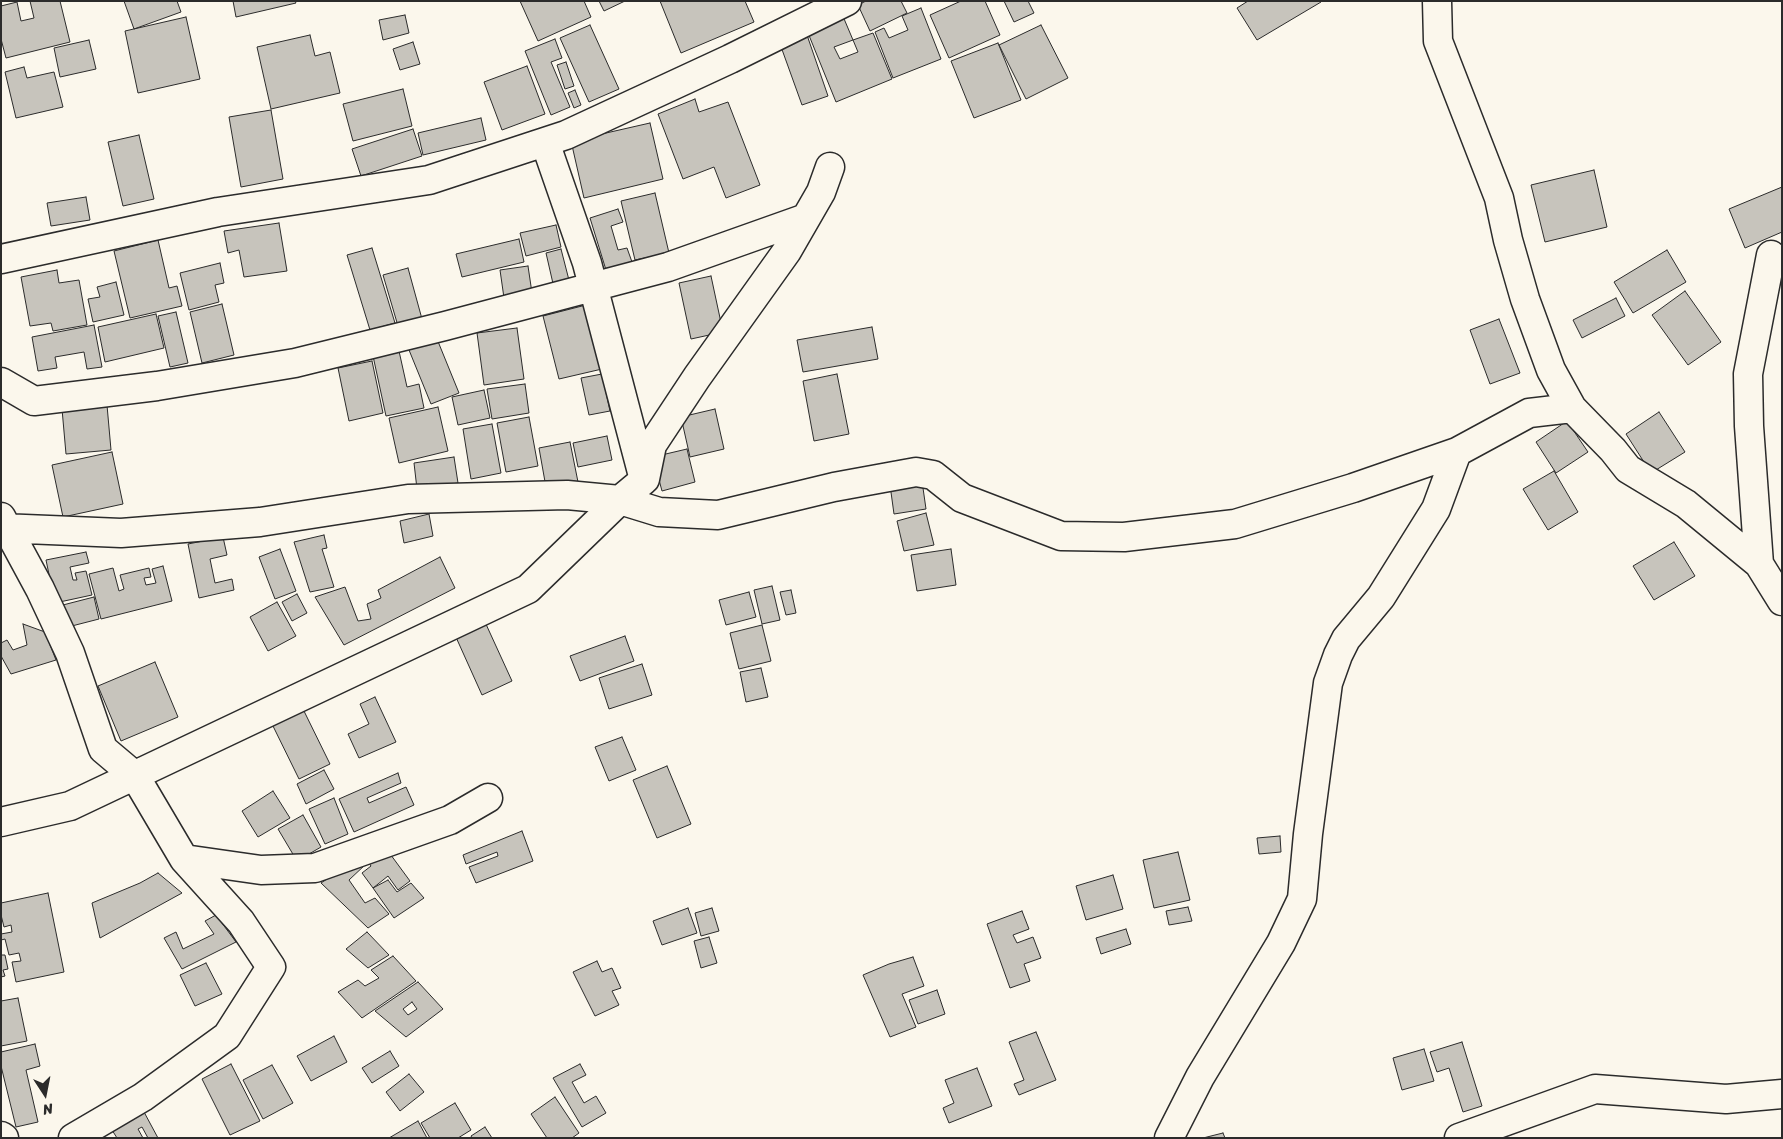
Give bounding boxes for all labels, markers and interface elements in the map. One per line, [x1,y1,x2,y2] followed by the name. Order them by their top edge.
[20,1069,70,1119] north arrow
[41,1096,55,1122] text: N

